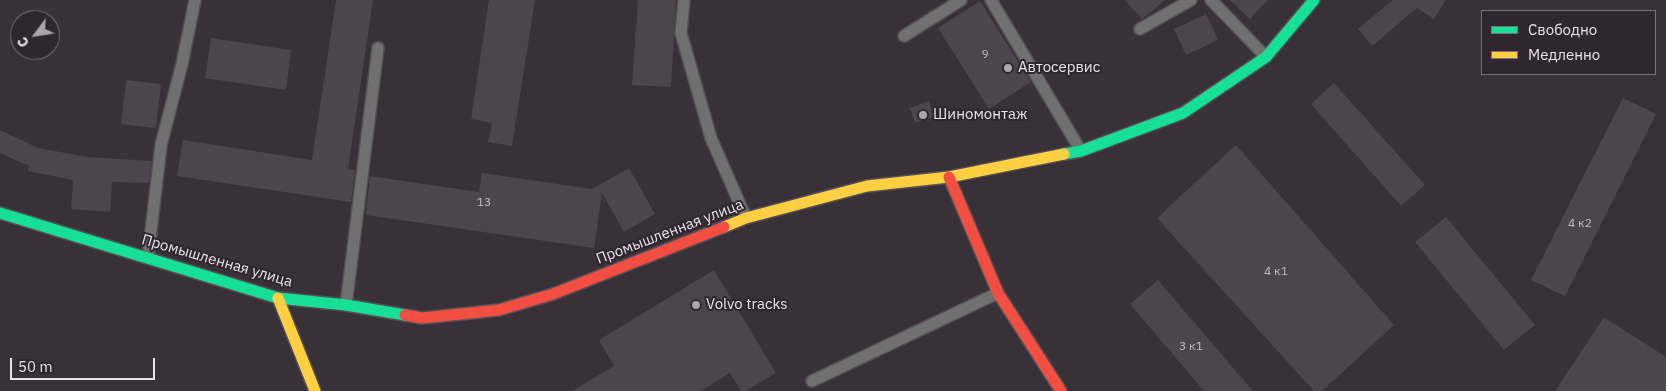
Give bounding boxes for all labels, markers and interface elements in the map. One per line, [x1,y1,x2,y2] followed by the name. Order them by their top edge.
[10,10,60,60] north arrow
[1481,10,1656,75] legend
[1528,20,1597,39] text: Свободно
[13,34,33,51] text: С
[1528,45,1600,64] text: Медленно
[981,48,989,62] house number: 9
[1018,59,1100,77] place label: Автосервис
[1002,62,1014,74] marker: Автосервис
[933,106,1027,124] place label: Шиномонтаж
[917,109,929,121] marker: Шиномонтаж
[477,196,491,210] house number: 13
[594,196,746,268] street label: Промышленная улица
[1568,217,1592,231] house number: 4 к2
[139,231,295,291] street label: Промышленная улица
[1264,265,1288,279] house number: 4 к1
[706,296,788,314] place label: Volvo tracks
[690,299,702,311] marker: Volvo tracks
[1179,340,1203,354] house number: 3 к1
[12,348,158,380] scale bar
[18,357,53,376] text: 50 m

